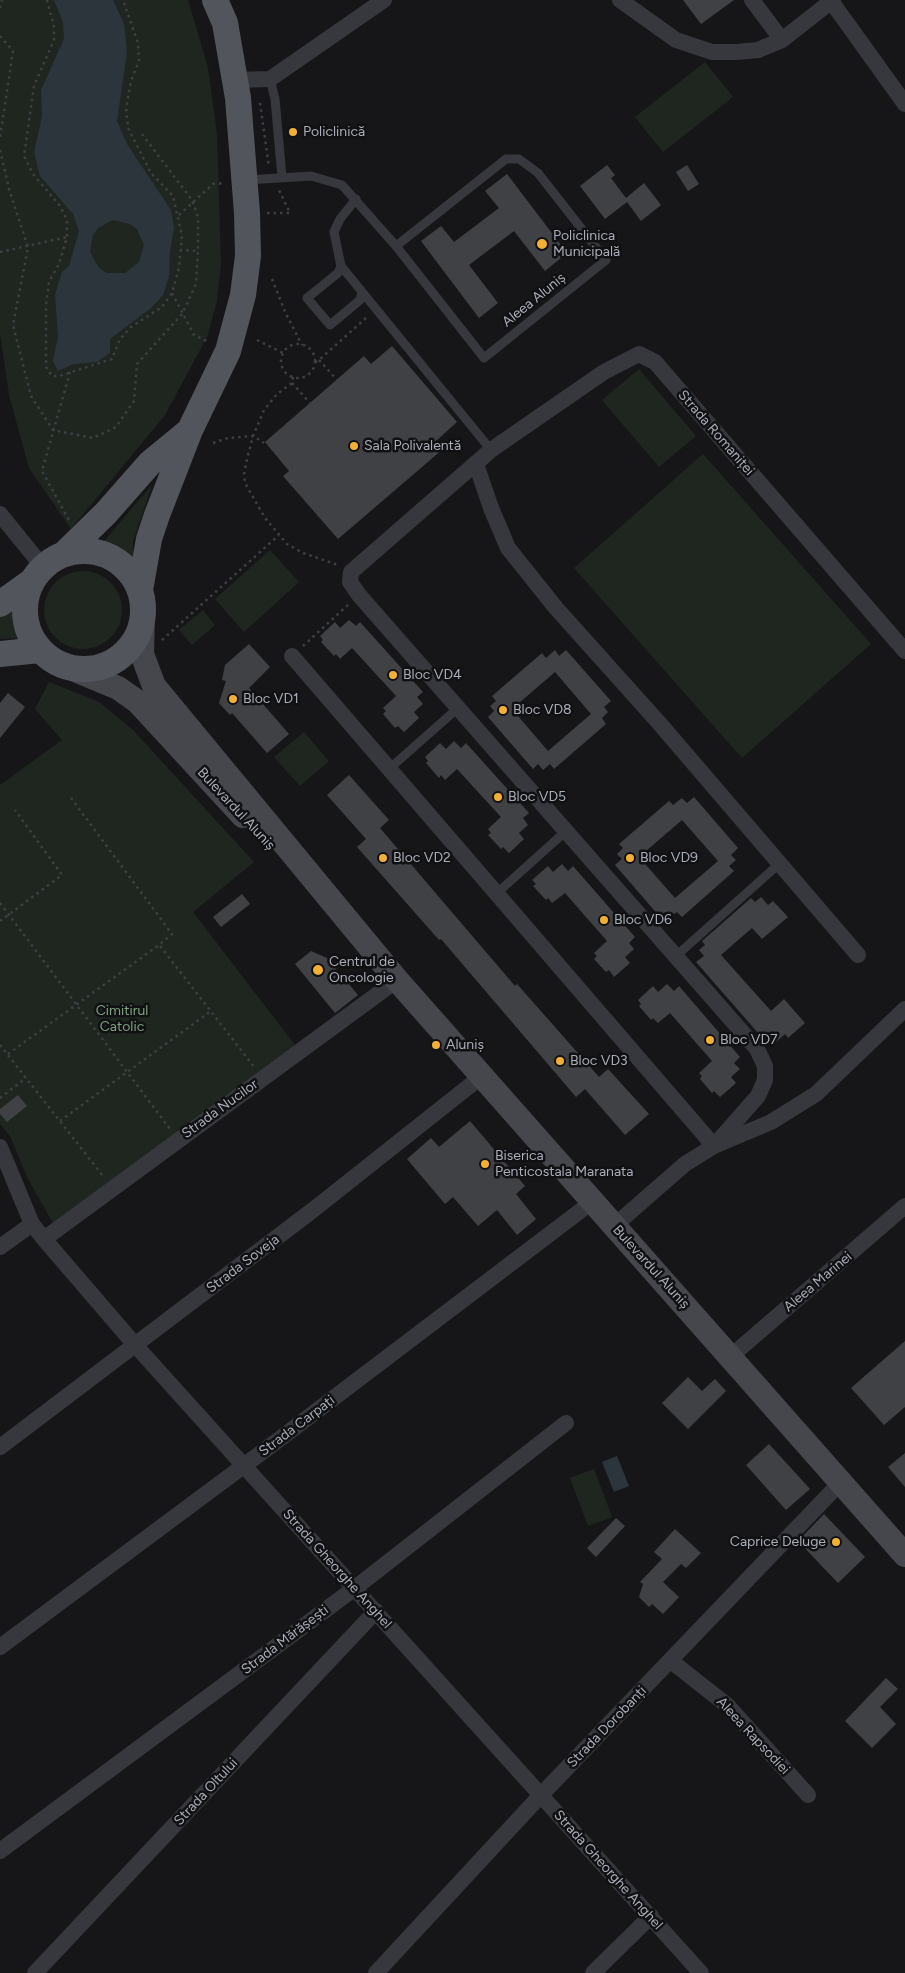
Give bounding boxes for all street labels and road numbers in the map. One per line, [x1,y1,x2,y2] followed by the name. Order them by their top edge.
[499,269,569,331] street label: Aleea Aluniș
[674,387,758,479] street label: Strada Romaniței
[194,764,278,854] street label: Bulevardul Aluniș
[179,1076,261,1142] street label: Strada Nucilor
[609,1222,693,1312] street label: Bulevardul Aluniș
[203,1231,283,1297] street label: Strada Soveja
[780,1249,856,1315] street label: Aleea Marinei
[256,1392,338,1460] street label: Strada Carpați
[279,1506,395,1632] street label: Strada Gheorghe Anghel
[238,1602,332,1678] street label: Strada Mărășești
[564,1683,650,1771] street label: Strada Dorobanți
[713,1694,793,1778] street label: Aleea Rapsodiei
[171,1755,241,1829] street label: Strada Oltului
[550,1807,666,1933] street label: Strada Gheorghe Anghel

